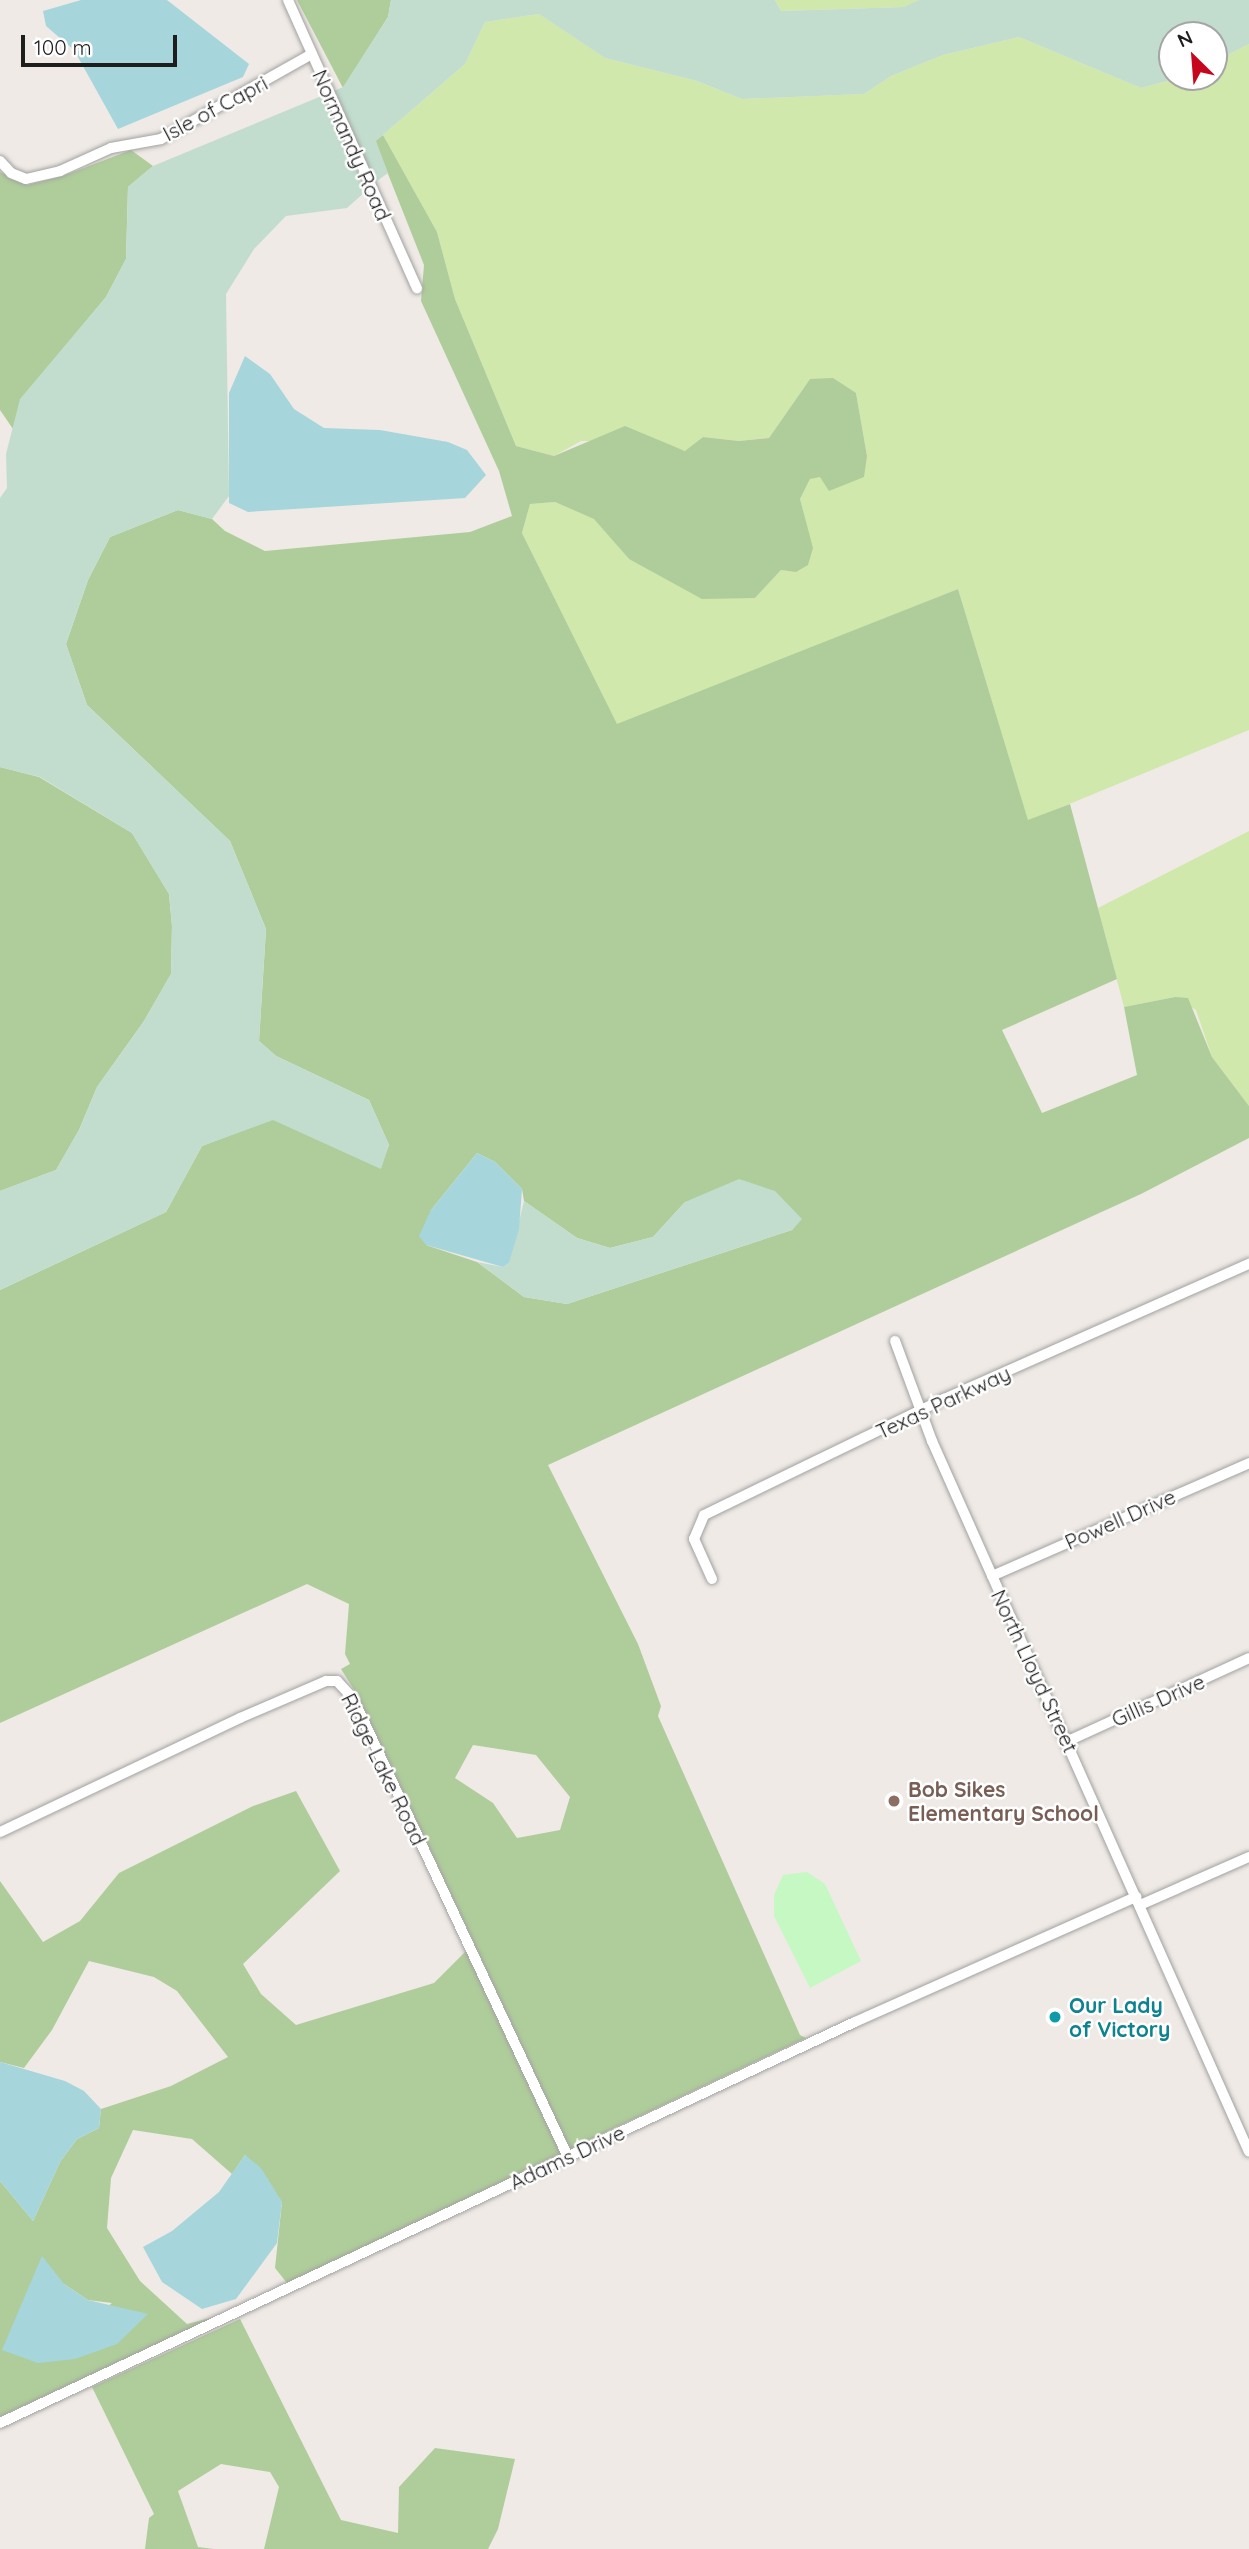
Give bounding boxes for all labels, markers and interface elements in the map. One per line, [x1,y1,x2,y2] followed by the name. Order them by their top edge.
[24,21,180,65] scale bar
[1158,21,1228,91] north arrow
[1174,25,1196,53] text: N
[34,34,92,60] text: 100 m
[307,66,397,224] street label: Normandy Road
[158,70,272,146] street label: Isle of Capri
[872,1360,1014,1444] street label: Texas Parkway
[1061,1483,1179,1555] street label: Powell Drive
[986,1585,1084,1757] street label: North Lloyd Street
[1107,1668,1209,1732] street label: Gillis Drive
[336,1689,432,1849] street label: Ridge Lake Road
[908,1776,1099,1826] place label: Bob Sikes Elementary School
[886,1793,902,1809] marker: Bob Sikes Elementary School
[1069,1992,1170,2042] place label: Our Lady of Victory
[1047,2009,1063,2025] marker: Our Lady of Victory
[505,2119,629,2195] street label: Adams Drive

